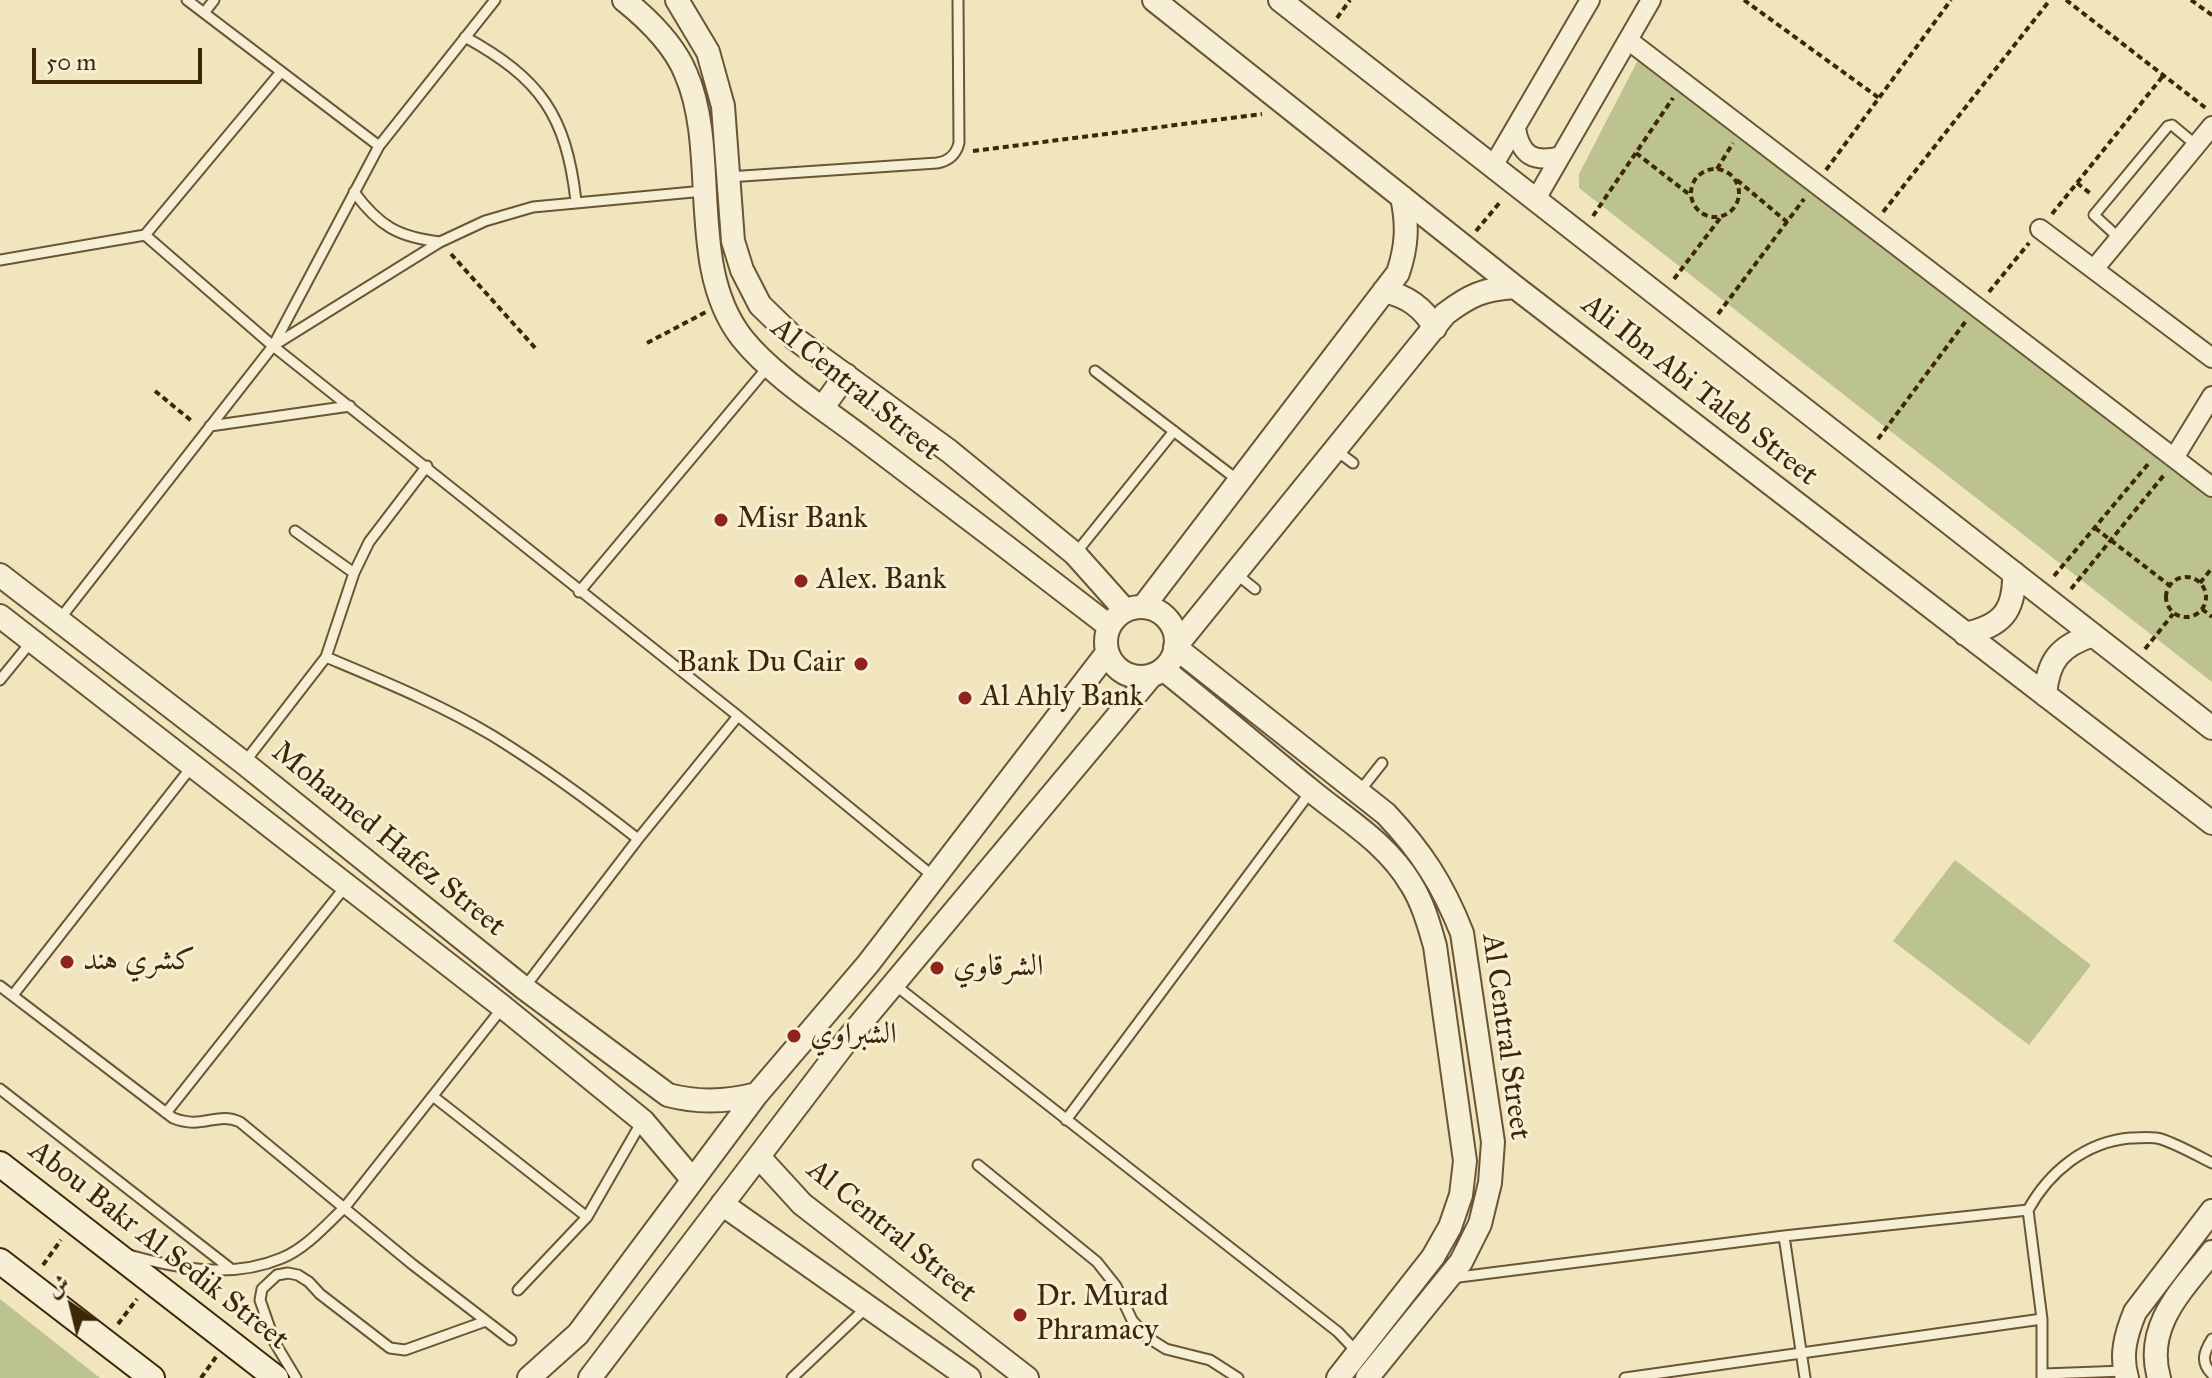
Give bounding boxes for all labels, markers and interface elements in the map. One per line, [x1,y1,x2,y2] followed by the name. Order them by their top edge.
[36,32,206,82] scale bar
[46,47,96,77] text: 50 m
[1574,288,1824,494] street label: Ali Ibn Abi Taleb Street
[763,311,947,469] street label: Al Central Street
[737,502,867,538] place label: Misr Bank
[712,511,730,529] marker: Misr Bank
[817,563,946,599] place label: Alex. Bank
[792,572,810,590] marker: Alex. Bank
[677,646,845,682] place label: Bank Du Cair
[852,655,870,673] marker: Bank Du Cair
[981,680,1143,716] place label: Al Ahly Bank
[956,689,974,707] marker: Al Ahly Bank
[264,735,512,945] street label: Mohamed Hafez Street
[1473,932,1537,1142] street label: Al Central Street
[83,944,195,980] place label: كشري هند
[953,950,1043,986] place label: الشرقاوي
[58,953,76,971] marker: كشري هند
[928,959,946,977] marker: الشرقاوي
[810,1018,897,1054] place label: الشبراوي
[785,1027,803,1045] marker: الشبراوي
[21,1133,295,1359] street label: Abou Bakr Al Sedik Street
[799,1153,983,1311] street label: Al Central Street
[32,1266,112,1346] north arrow
[41,1269,75,1303] text: ش
[1036,1280,1169,1350] place label: Dr. Murad Phramacy
[1011,1306,1029,1324] marker: Dr. Murad Phramacy

